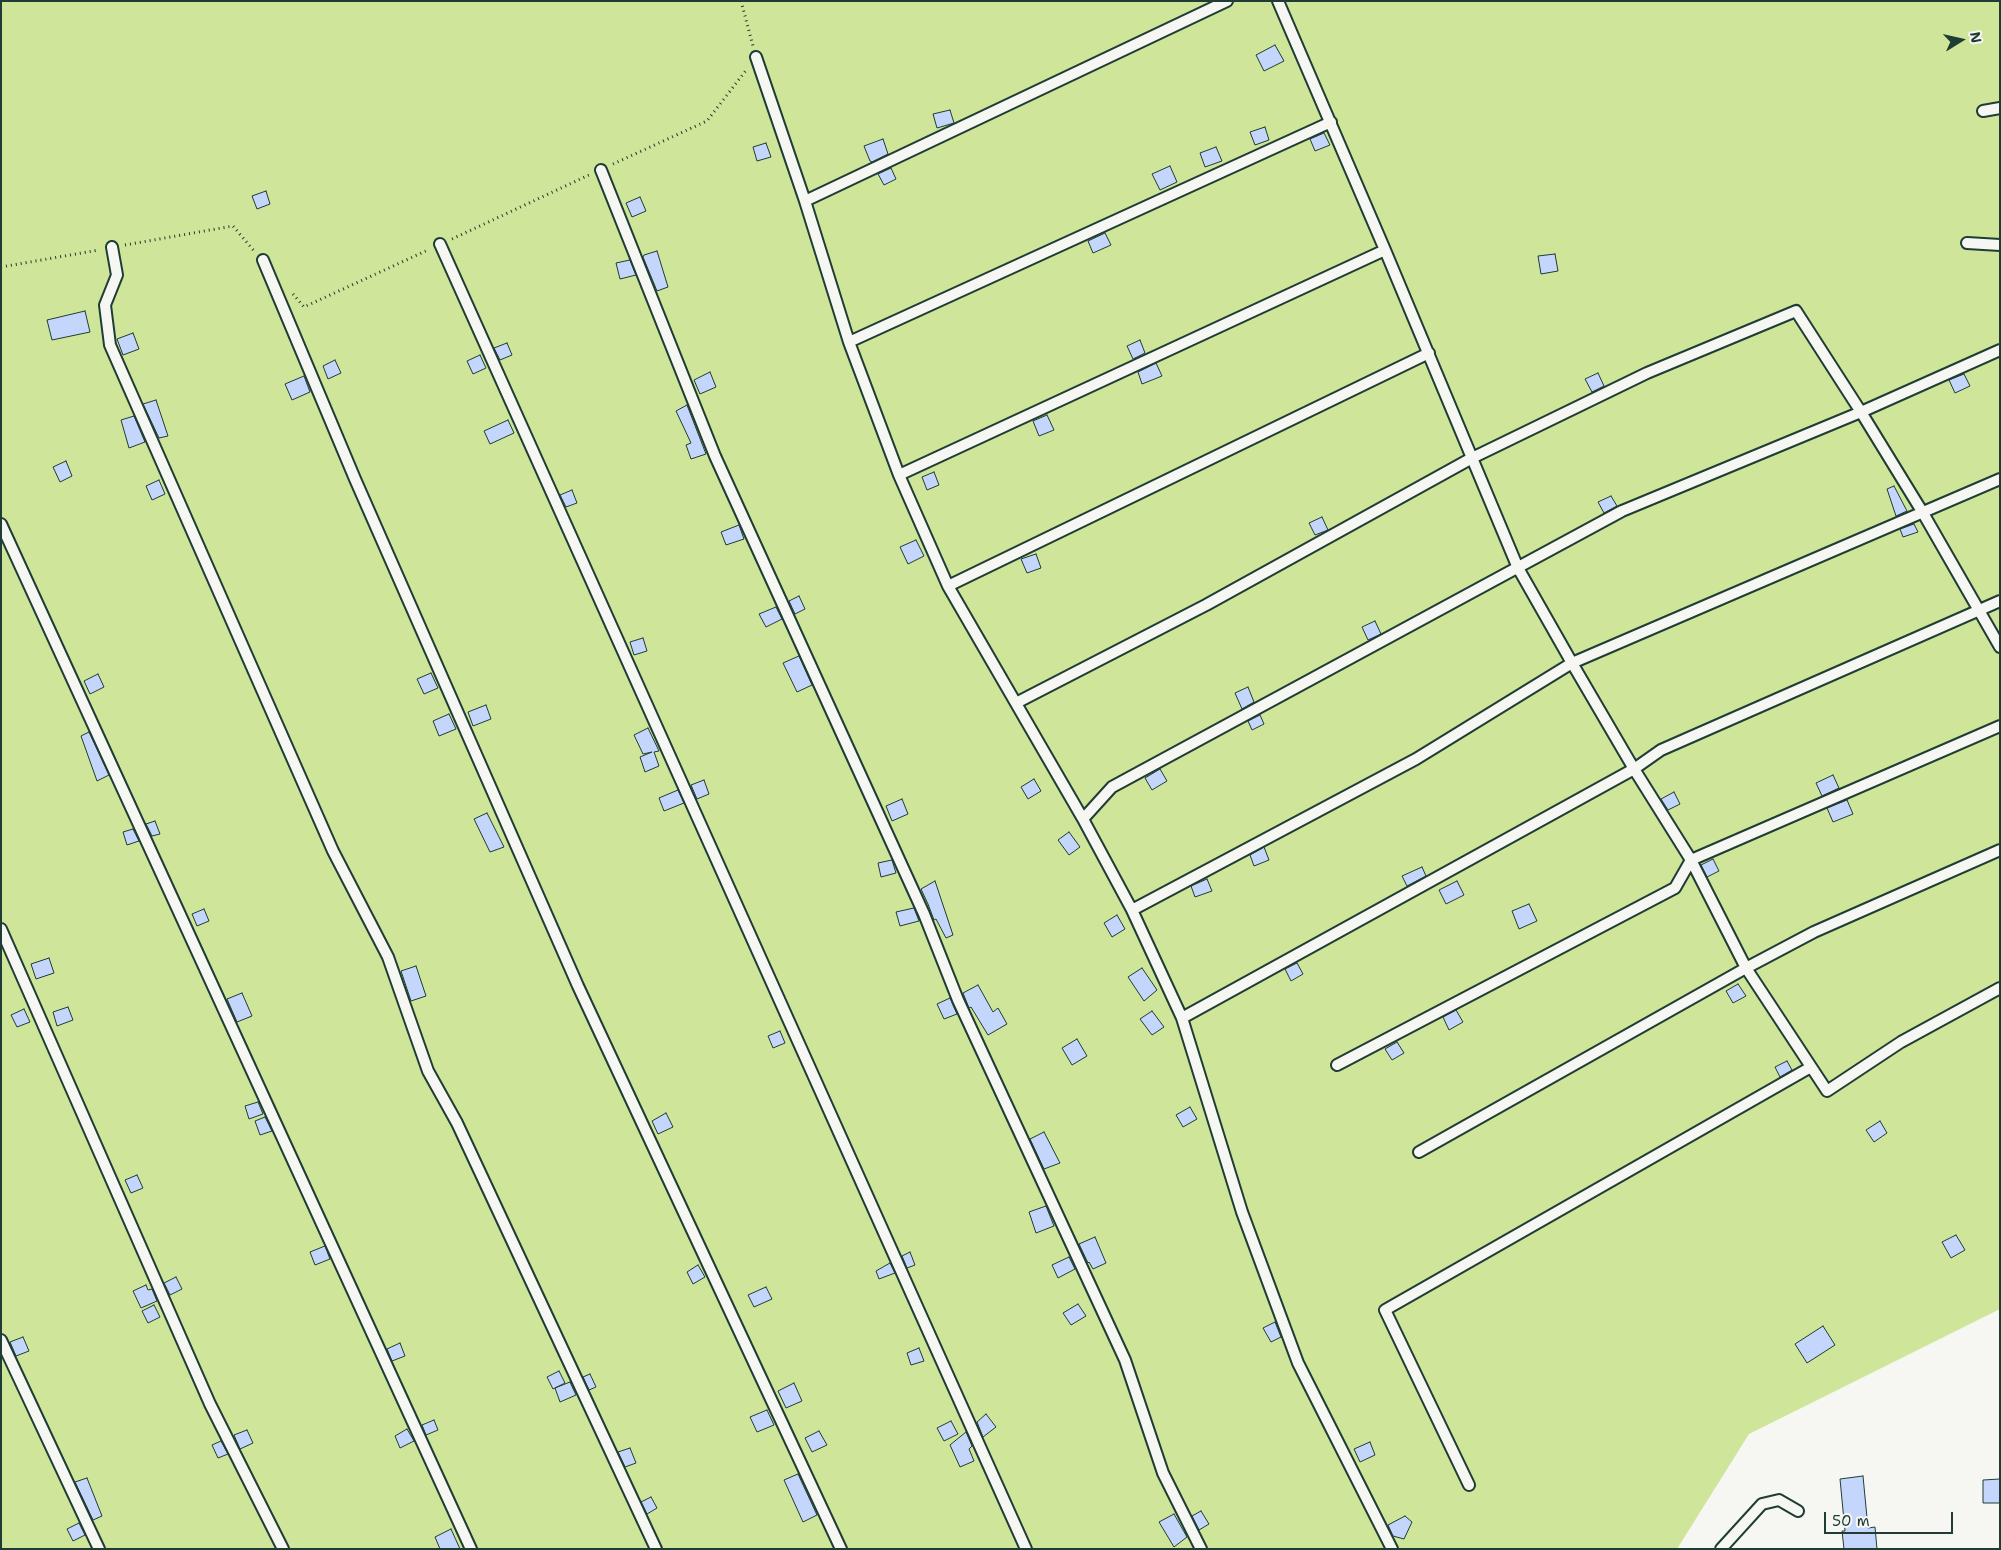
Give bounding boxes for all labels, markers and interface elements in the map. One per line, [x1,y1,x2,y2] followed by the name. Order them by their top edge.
[1936,15,1986,65] north arrow
[1966,30,1986,44] text: N
[1826,1502,1955,1534] scale bar
[1832,1511,1870,1531] text: 50 m

